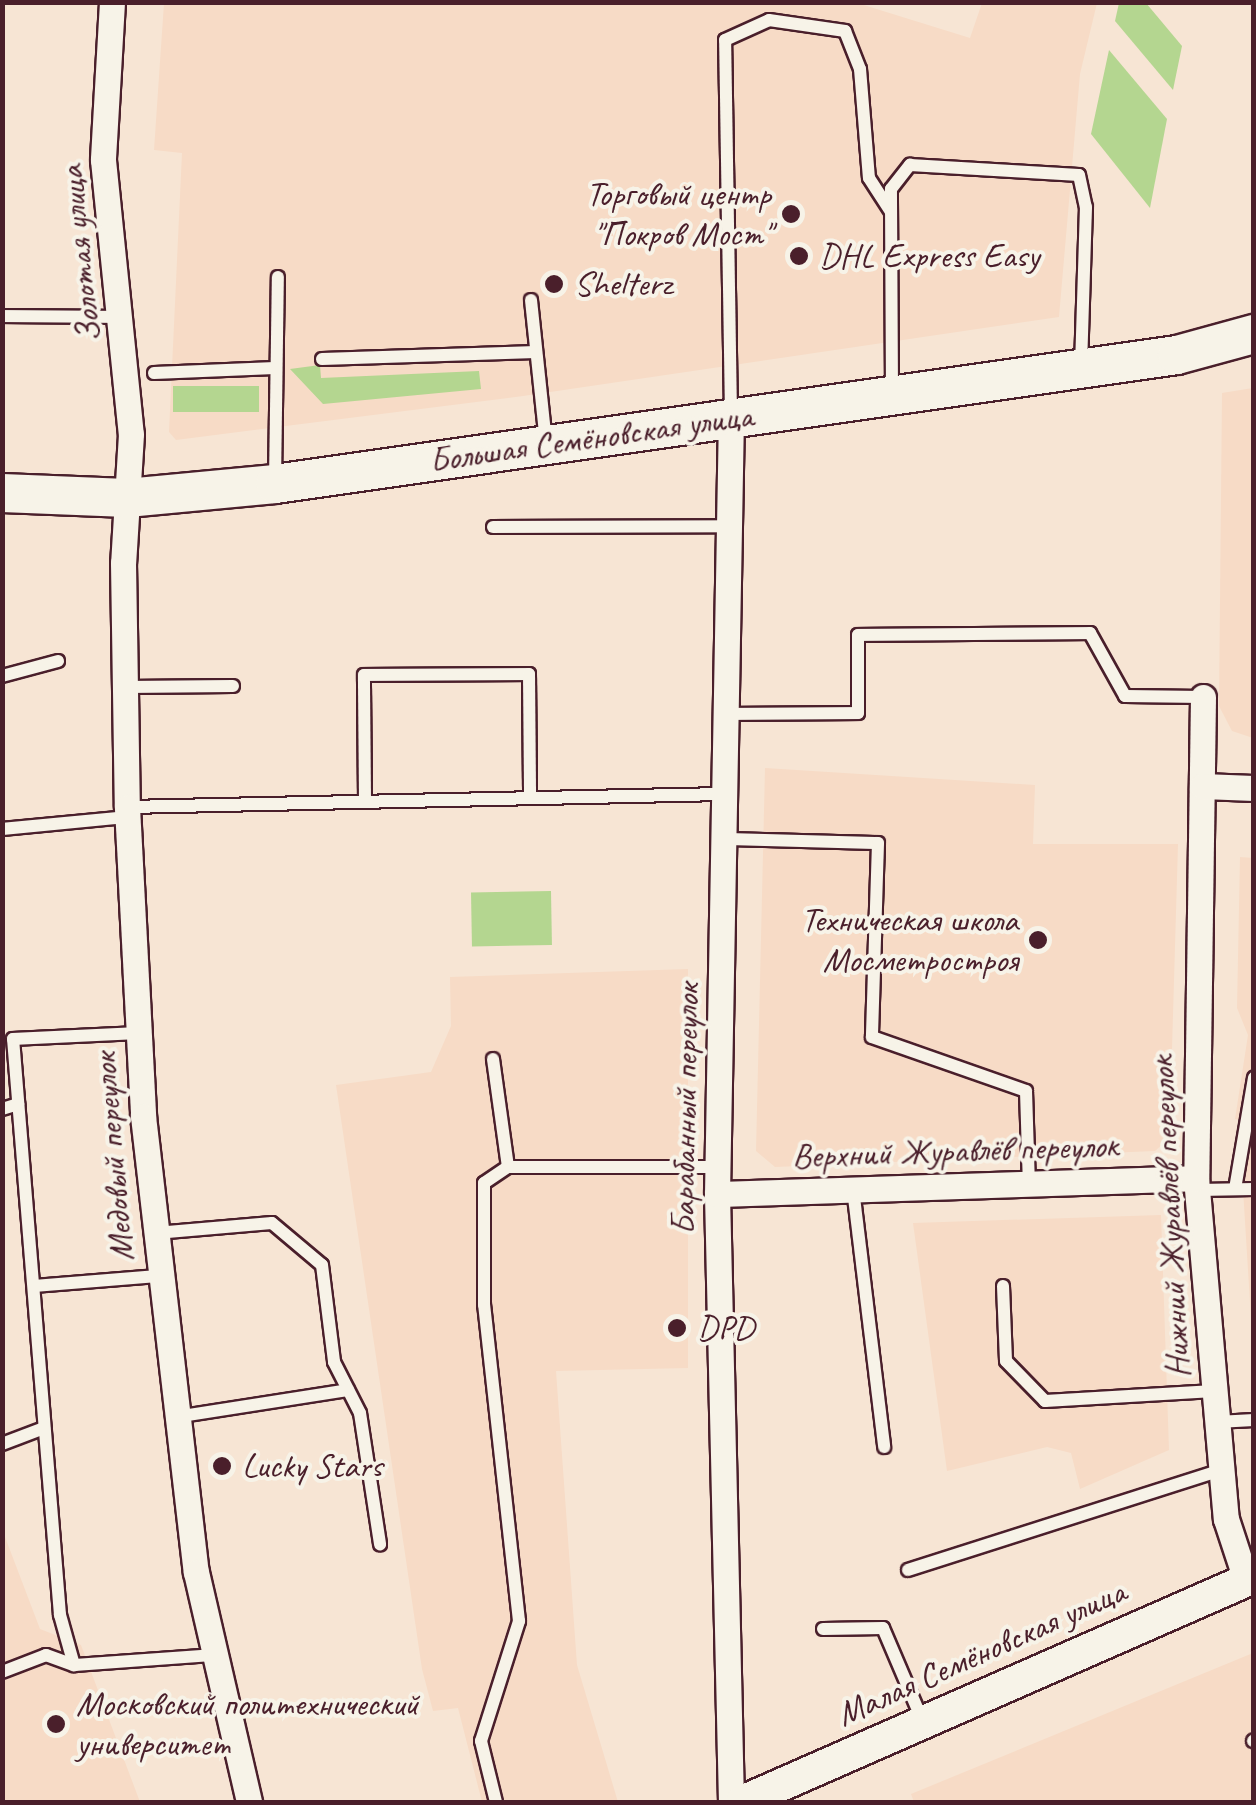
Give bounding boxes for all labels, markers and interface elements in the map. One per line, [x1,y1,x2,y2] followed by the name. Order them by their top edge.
[50,163,110,345] street label: Золотая улица
[586,173,771,255] place label: Торговый центр "Покров Мост"
[780,203,802,225] marker: Торговый центр "Покров Мост"
[819,235,1040,277] place label: DHL Express Easy
[788,245,810,267] marker: DHL Express Easy
[574,263,672,305] place label: Shelterz
[543,273,565,295] marker: Shelterz
[426,394,756,482] street label: Большая Семёновская улица
[800,899,1018,981] place label: Техническая школа Мосметростроя
[1027,929,1049,951] marker: Техническая школа Мосметростроя
[662,983,708,1235] street label: Барабанный переулок
[83,1051,143,1263] street label: Медовый переулок
[1141,1056,1199,1378] street label: Нижний Журавлёв переулок
[793,1124,1117,1178] street label: Верхний Журавлёв переулок
[697,1307,754,1349] place label: DPD
[666,1317,688,1339] marker: DPD
[242,1445,383,1487] place label: Lucky Stars
[211,1455,233,1477] marker: Lucky Stars
[830,1571,1132,1735] street label: Малая Семёновская улица
[76,1683,419,1765] place label: Московский политехнический университет
[45,1713,67,1735] marker: Московский политехнический университет

